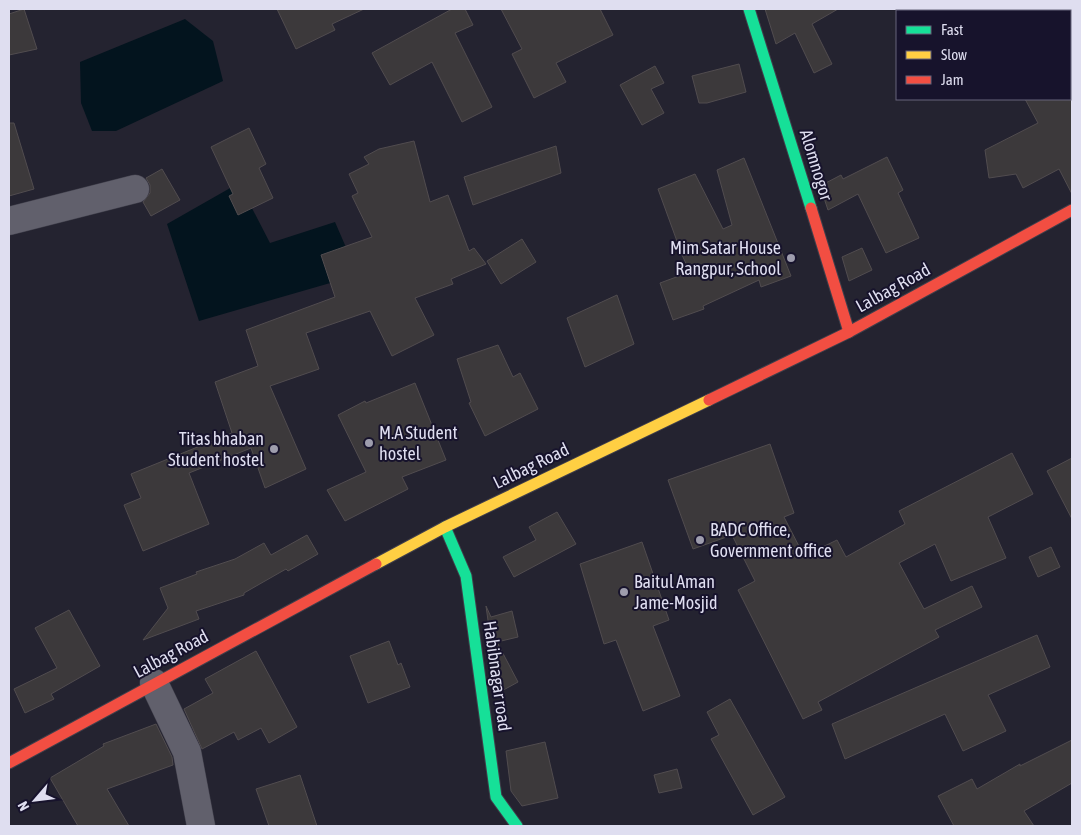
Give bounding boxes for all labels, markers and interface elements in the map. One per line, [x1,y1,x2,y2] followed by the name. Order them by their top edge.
[896,10,1071,100] legend
[941,21,963,38] text: Fast
[941,46,967,63] text: Slow
[941,71,964,88] text: Jam
[796,127,837,204] street label: Alomnogor
[670,237,781,279] place label: Mim Satar House Rangpur, School
[785,252,797,264] marker: Mim Satar House Rangpur, School
[852,259,934,317] street label: Lalbag Road
[379,422,458,464] place label: M.A Student hostel
[168,428,264,470] place label: Titas bhaban Student hostel
[363,437,375,449] marker: M.A Student hostel
[490,438,572,493] street label: Lalbag Road
[268,443,280,455] marker: Titas bhaban Student hostel
[710,519,832,561] place label: BADC Office, Government office
[694,534,706,546] marker: BADC Office, Government office
[634,571,717,613] place label: Baitul Aman Jame-Mosjid
[618,586,630,598] marker: Baitul Aman Jame-Mosjid
[479,619,516,733] street label: Habibnagar road
[130,625,212,682] street label: Lalbag Road
[10,775,60,825] north arrow
[15,799,33,814] text: N

